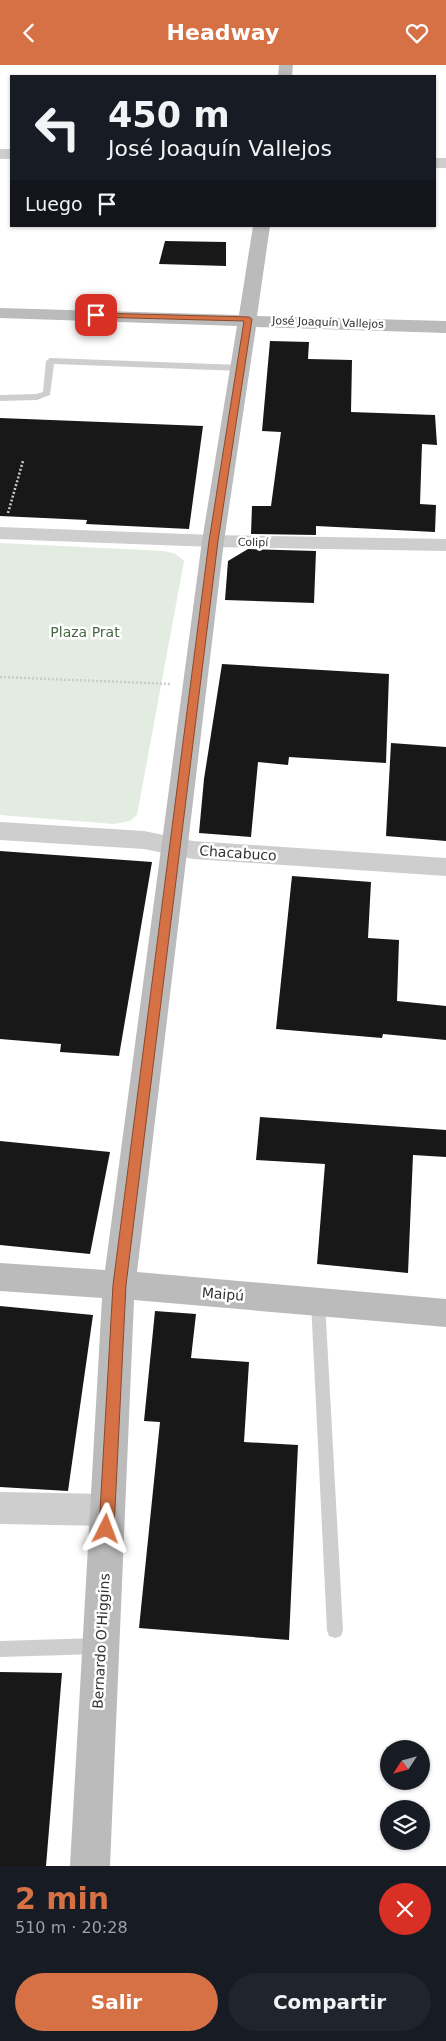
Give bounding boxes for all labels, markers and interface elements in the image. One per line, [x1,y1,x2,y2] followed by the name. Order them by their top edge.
[15,19,43,47] icon: back
[403,19,431,47] icon: heart
[167,20,279,45] text: Headway
[25,95,90,160] icon: left
[108,95,230,135] text: 450 m
[108,136,332,161] text: José Joaquín Vallejos
[93,190,121,218] icon: arrive
[25,193,83,215] text: Luego
[75,294,117,336] pin
[82,301,110,329] icon: arrive
[271,314,384,331] street label: José Joaquín Vallejos
[238,536,269,549] street label: Colipí
[50,624,120,640] park label: Plaza Prat
[199,842,277,864] street label: Chacabuco
[201,1284,245,1304] street label: Maipú
[79,1502,131,1554] position arrow
[89,1573,113,1709] street label: Bernardo O'Higgins
[380,1740,430,1790] north arrow
[380,1740,430,1850] map controls
[380,1800,430,1850] button: layers
[15,1881,109,1916] text: 2 min
[379,1883,431,1935] button: close
[15,1918,128,1937] text: 510 m · 20:28
[15,1973,218,2031] button: Salir
[228,1973,431,2031] button: Compartir

